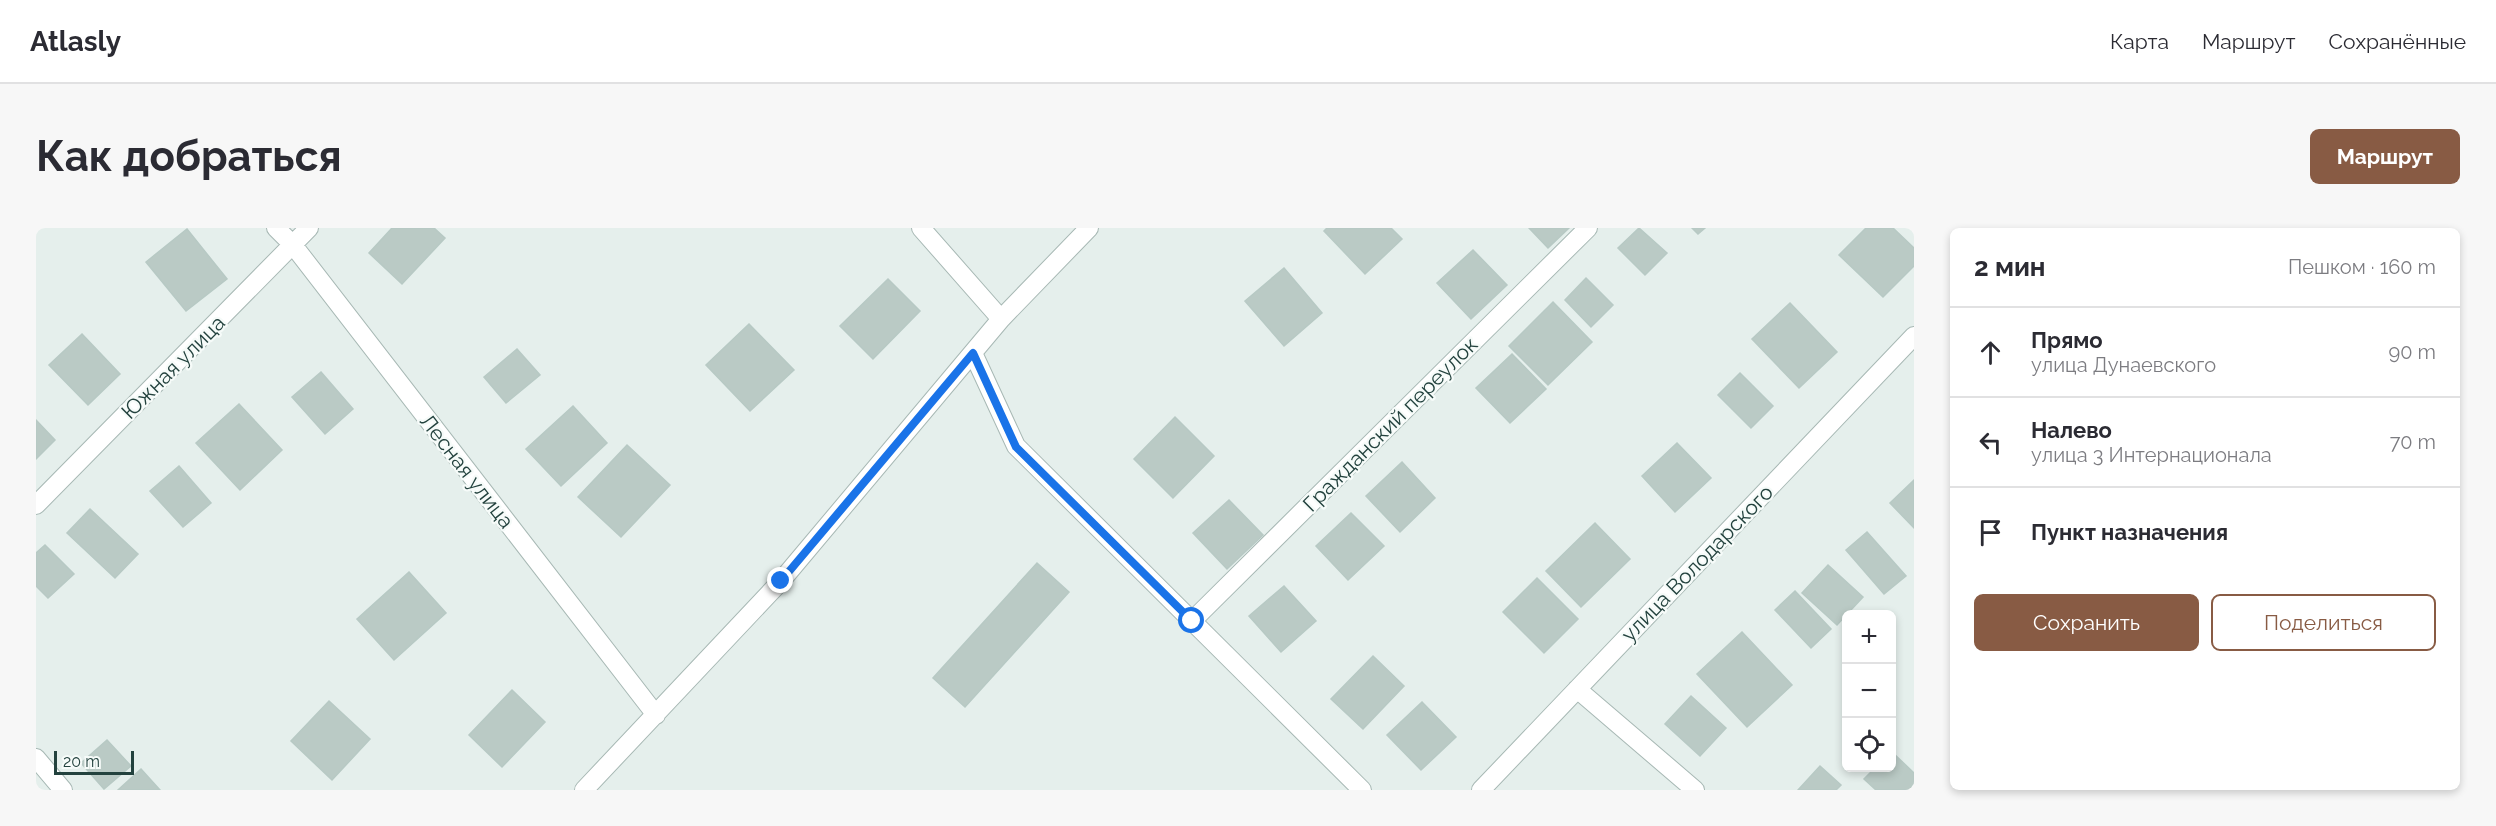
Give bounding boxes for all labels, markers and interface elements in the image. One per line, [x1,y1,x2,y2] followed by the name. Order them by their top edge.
[30,25,121,58] text: Atlasly
[2110,29,2169,54] text: Карта
[2202,29,2295,54] text: Маршрут
[2328,29,2466,54] text: Сохранённые
[2310,129,2460,184] button: Маршрут
[36,132,342,181] text: Как добраться
[1974,252,2046,282] text: 2 мин
[2288,255,2436,279] text: Пешком · 160 m
[116,310,230,424] street label: Южная улица
[2031,327,2103,353] text: Прямо
[1298,332,1482,516] street label: Гражданский переулок
[1974,336,2007,369] icon: ahead
[2389,340,2436,364] text: 90 m
[2031,353,2216,377] text: улица Дунаевского
[415,409,519,533] street label: Лесная улица
[2031,417,2112,443] text: Налево
[1974,426,2007,459] icon: left
[2390,430,2436,454] text: 70 m
[2031,443,2272,467] text: улица 3 Интернационала
[1616,480,1778,646] street label: улица Володарского
[1974,516,2007,549] icon: arrive
[2031,519,2228,545] text: Пункт назначения
[767,567,793,593] route end
[1974,594,2199,651] button: Сохранить
[2211,594,2436,651] button: Поделиться
[1178,607,1204,633] route start
[1842,610,1896,772] map controls
[1842,610,1896,664] button: +
[1842,664,1896,718] button: −
[1842,718,1896,772] button: locate
[54,748,134,776] scale bar
[63,752,100,771] text: 20 m

